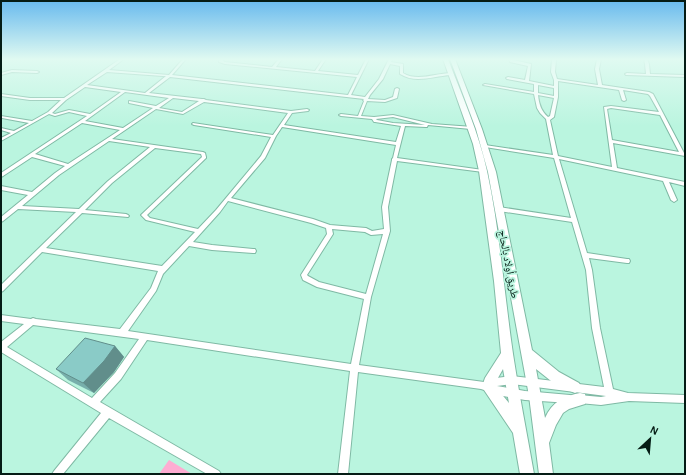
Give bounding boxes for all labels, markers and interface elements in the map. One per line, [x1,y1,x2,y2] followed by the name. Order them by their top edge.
[496,229,522,299] street label: طريق أولاد بالحاج
[630,419,670,459] north arrow
[648,424,660,437] text: N

